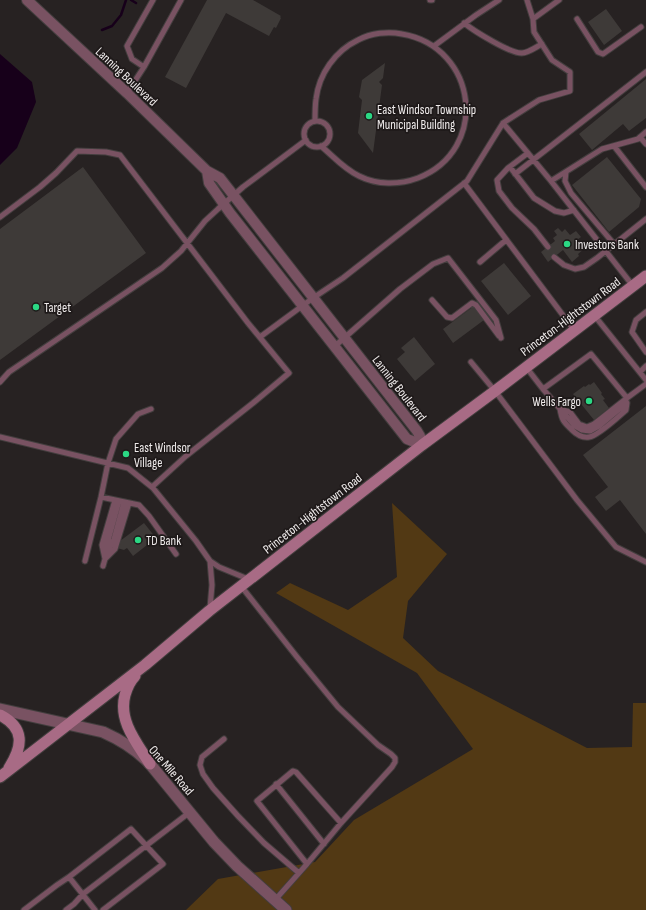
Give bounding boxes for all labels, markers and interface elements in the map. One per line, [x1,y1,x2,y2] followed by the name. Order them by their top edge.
[92,44,161,110] street label: Lanning Boulevard
[377,102,476,133] place label: East Windsor Township Municipal Building
[364,111,374,121] marker: East Windsor Township Municipal Building
[575,237,639,253] place label: Investors Bank
[562,239,572,249] marker: Investors Bank
[517,274,624,360] street label: Princeton-Hightstown Road
[44,300,71,316] place label: Target
[31,302,41,312] marker: Target
[369,353,430,425] street label: Lanning Boulevard
[532,394,581,410] place label: Wells Fargo
[584,396,594,406] marker: Wells Fargo
[134,440,191,471] place label: East Windsor Village
[121,449,131,459] marker: East Windsor Village
[260,470,365,557] street label: Princeton-Hightstown Road
[146,533,181,549] place label: TD Bank
[133,535,143,545] marker: TD Bank
[145,742,197,799] street label: One Mile Road

